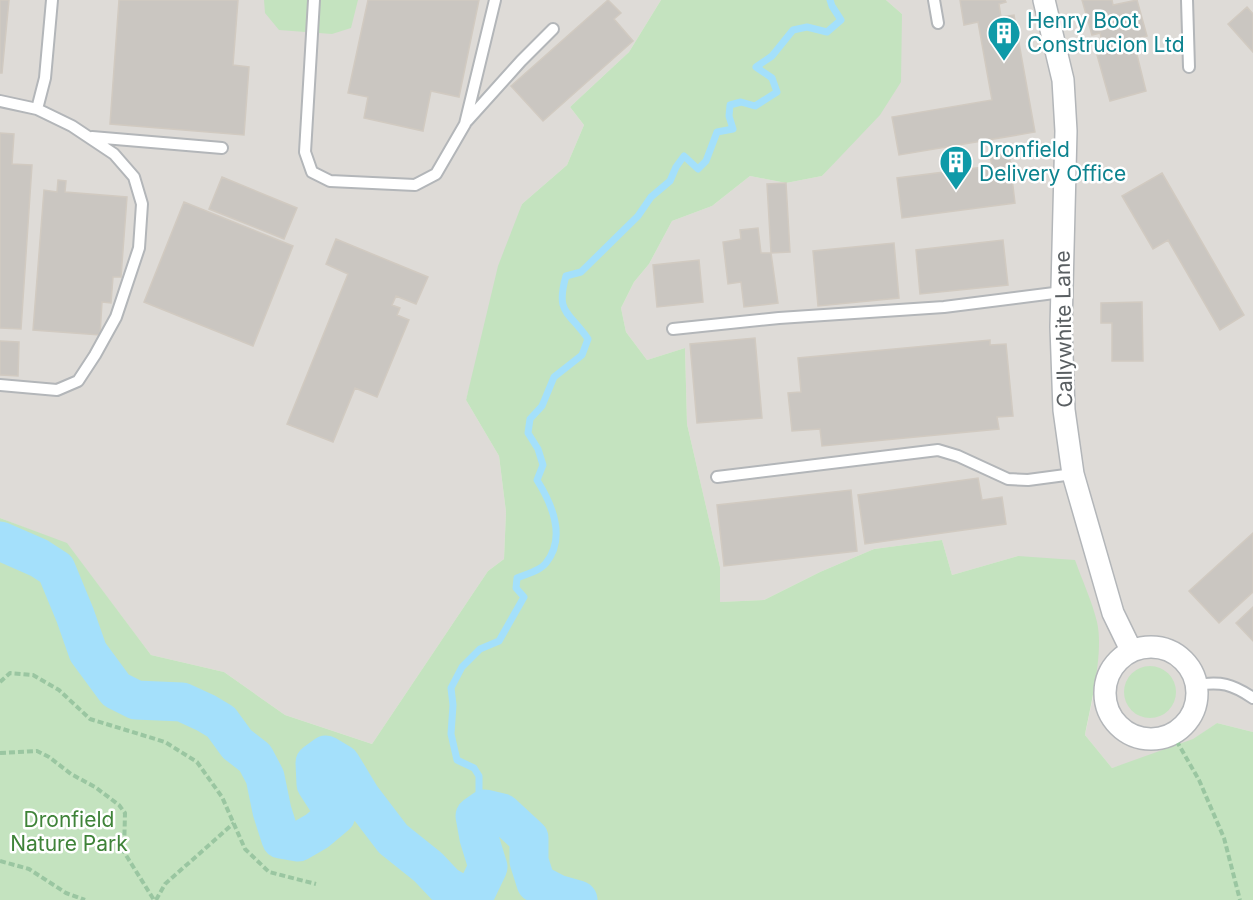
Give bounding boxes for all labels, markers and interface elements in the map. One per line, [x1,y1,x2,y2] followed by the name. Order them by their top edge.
[1027,8,1185,57] place label: Henry Boot Construcion Ltd
[986,15,1022,62] building icon: Henry Boot Construcion Ltd
[979,137,1126,186] place label: Dronfield Delivery Office
[938,144,974,191] building icon: Dronfield Delivery Office
[1050,250,1077,408] street label: Callywhite Lane
[10,807,128,856] park label: Dronfield Nature Park

